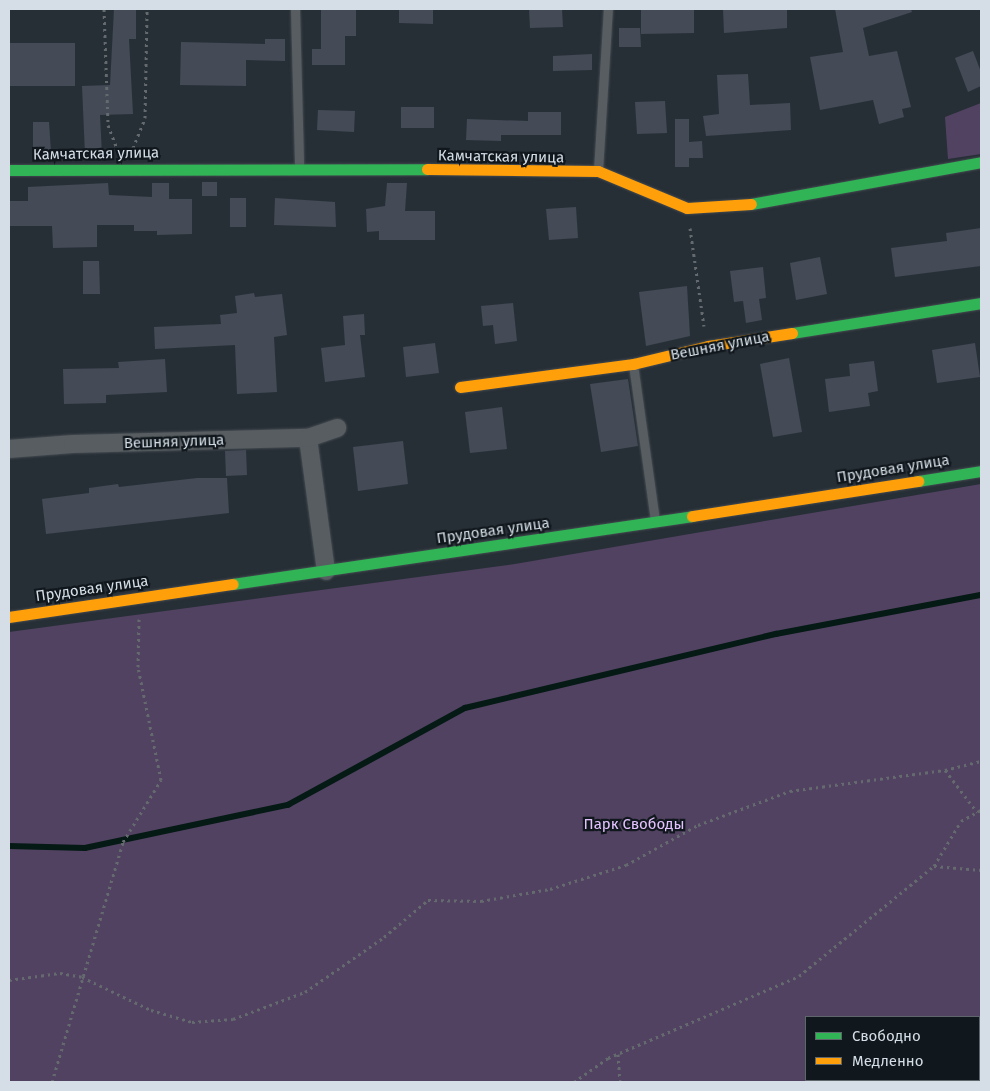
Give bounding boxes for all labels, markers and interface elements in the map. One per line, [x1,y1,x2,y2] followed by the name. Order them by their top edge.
[33,144,159,164] street label: Камчатская улица
[438,147,564,167] street label: Камчатская улица
[669,328,771,364] street label: Вешняя улица
[124,431,224,453] street label: Вешняя улица
[835,451,951,487] street label: Прудовая улица
[435,514,551,548] street label: Прудовая улица
[34,572,150,606] street label: Прудовая улица
[584,816,684,834] park label: Парк Свободы
[805,1016,980,1081] legend
[852,1027,921,1045] text: Свободно
[852,1052,924,1070] text: Медленно

